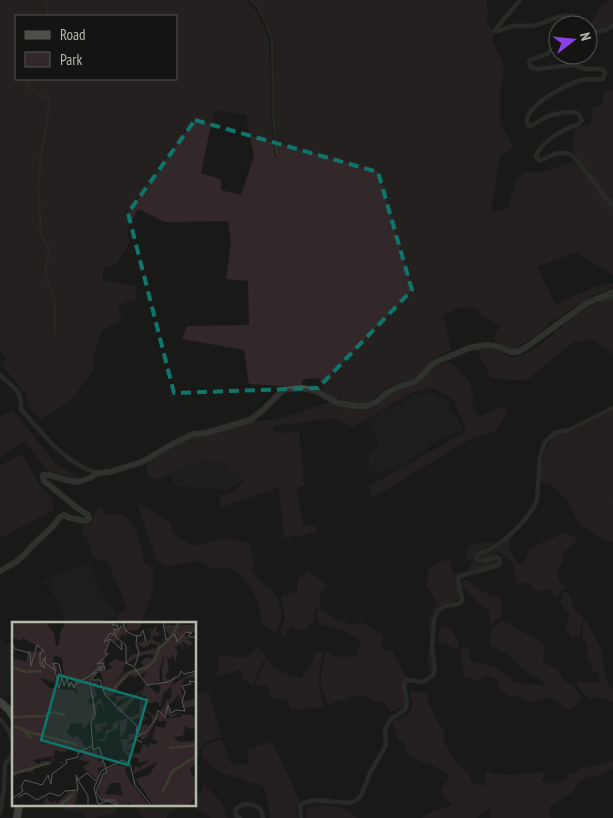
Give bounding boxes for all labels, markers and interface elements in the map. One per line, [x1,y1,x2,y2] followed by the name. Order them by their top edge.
[15,15,178,80] legend
[548,15,598,65] north arrow
[60,25,86,44] text: Road
[576,30,595,43] text: N
[60,50,82,69] text: Park
[12,622,196,806] inset map

